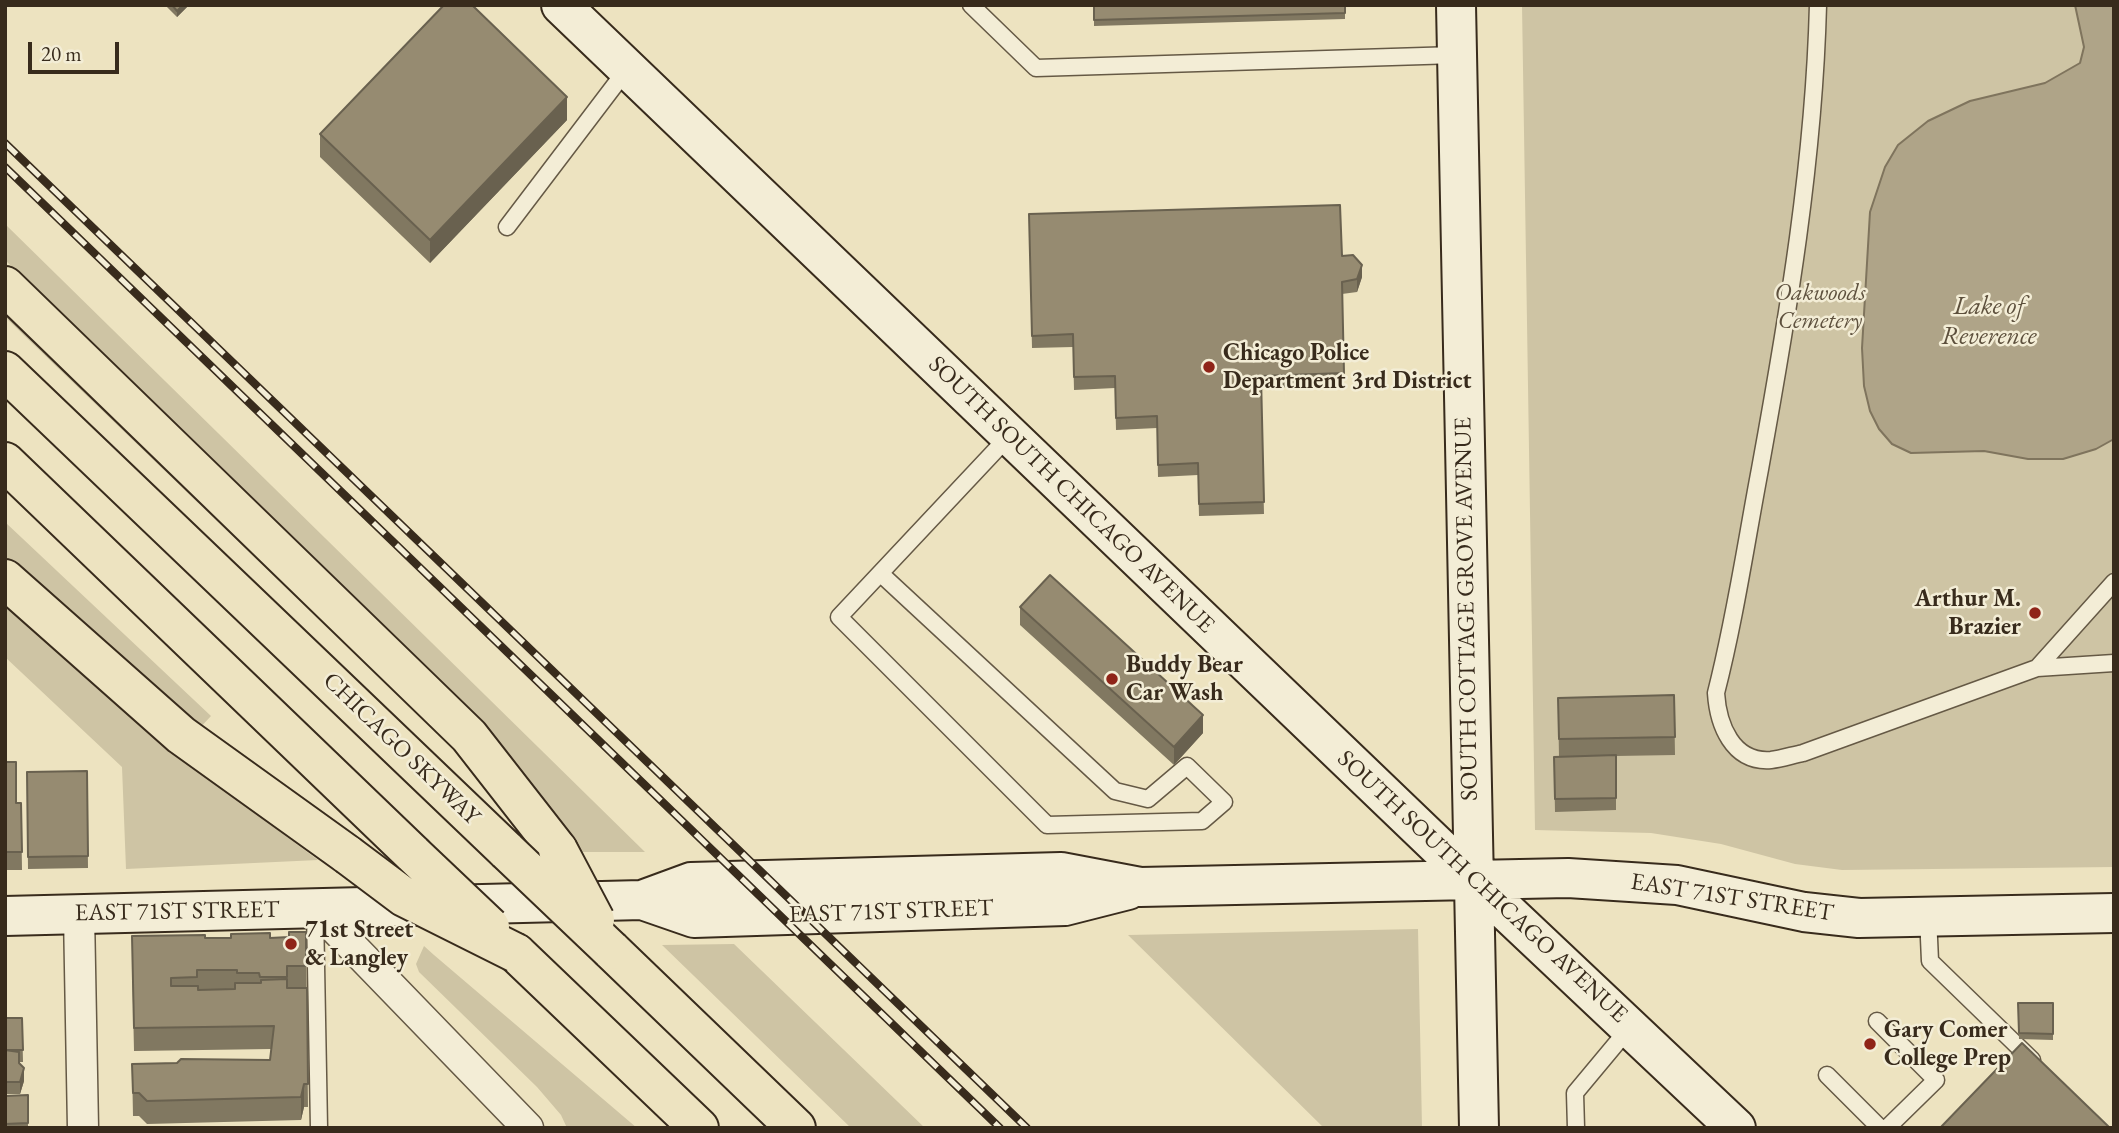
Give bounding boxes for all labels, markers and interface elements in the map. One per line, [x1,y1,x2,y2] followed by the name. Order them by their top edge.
[32,28,122,72] scale bar
[41,40,82,67] text: 20 m
[1774,279,1866,335] park label: Oakwoods Cemetery
[1941,291,2037,352] water label: Lake of Reverence
[1223,339,1472,395] place label: Chicago Police Department 3rd District
[922,350,1220,640] street label: SOUTH SOUTH CHICAGO AVENUE
[1201,359,1217,375] marker: Chicago Police Department 3rd District
[1449,417,1485,801] street label: SOUTH COTTAGE GROVE AVENUE
[1915,585,2021,641] place label: Arthur M. Brazier
[2027,605,2043,621] marker: Arthur M. Brazier
[1126,651,1243,707] place label: Buddy Bear Car Wash
[317,667,485,831] street label: CHICAGO SKYWAY
[1104,671,1120,687] marker: Buddy Bear Car Wash
[1331,745,1633,1029] street label: SOUTH SOUTH CHICAGO AVENUE
[1629,868,1835,928] street label: EAST 71ST STREET
[788,894,994,930] street label: EAST 71ST STREET
[74,896,280,928] street label: EAST 71ST STREET
[305,916,413,972] place label: 71st Street & Langley
[283,936,299,952] marker: 71st Street & Langley
[1884,1016,2011,1072] place label: Gary Comer College Prep
[1862,1036,1878,1052] marker: Gary Comer College Prep

